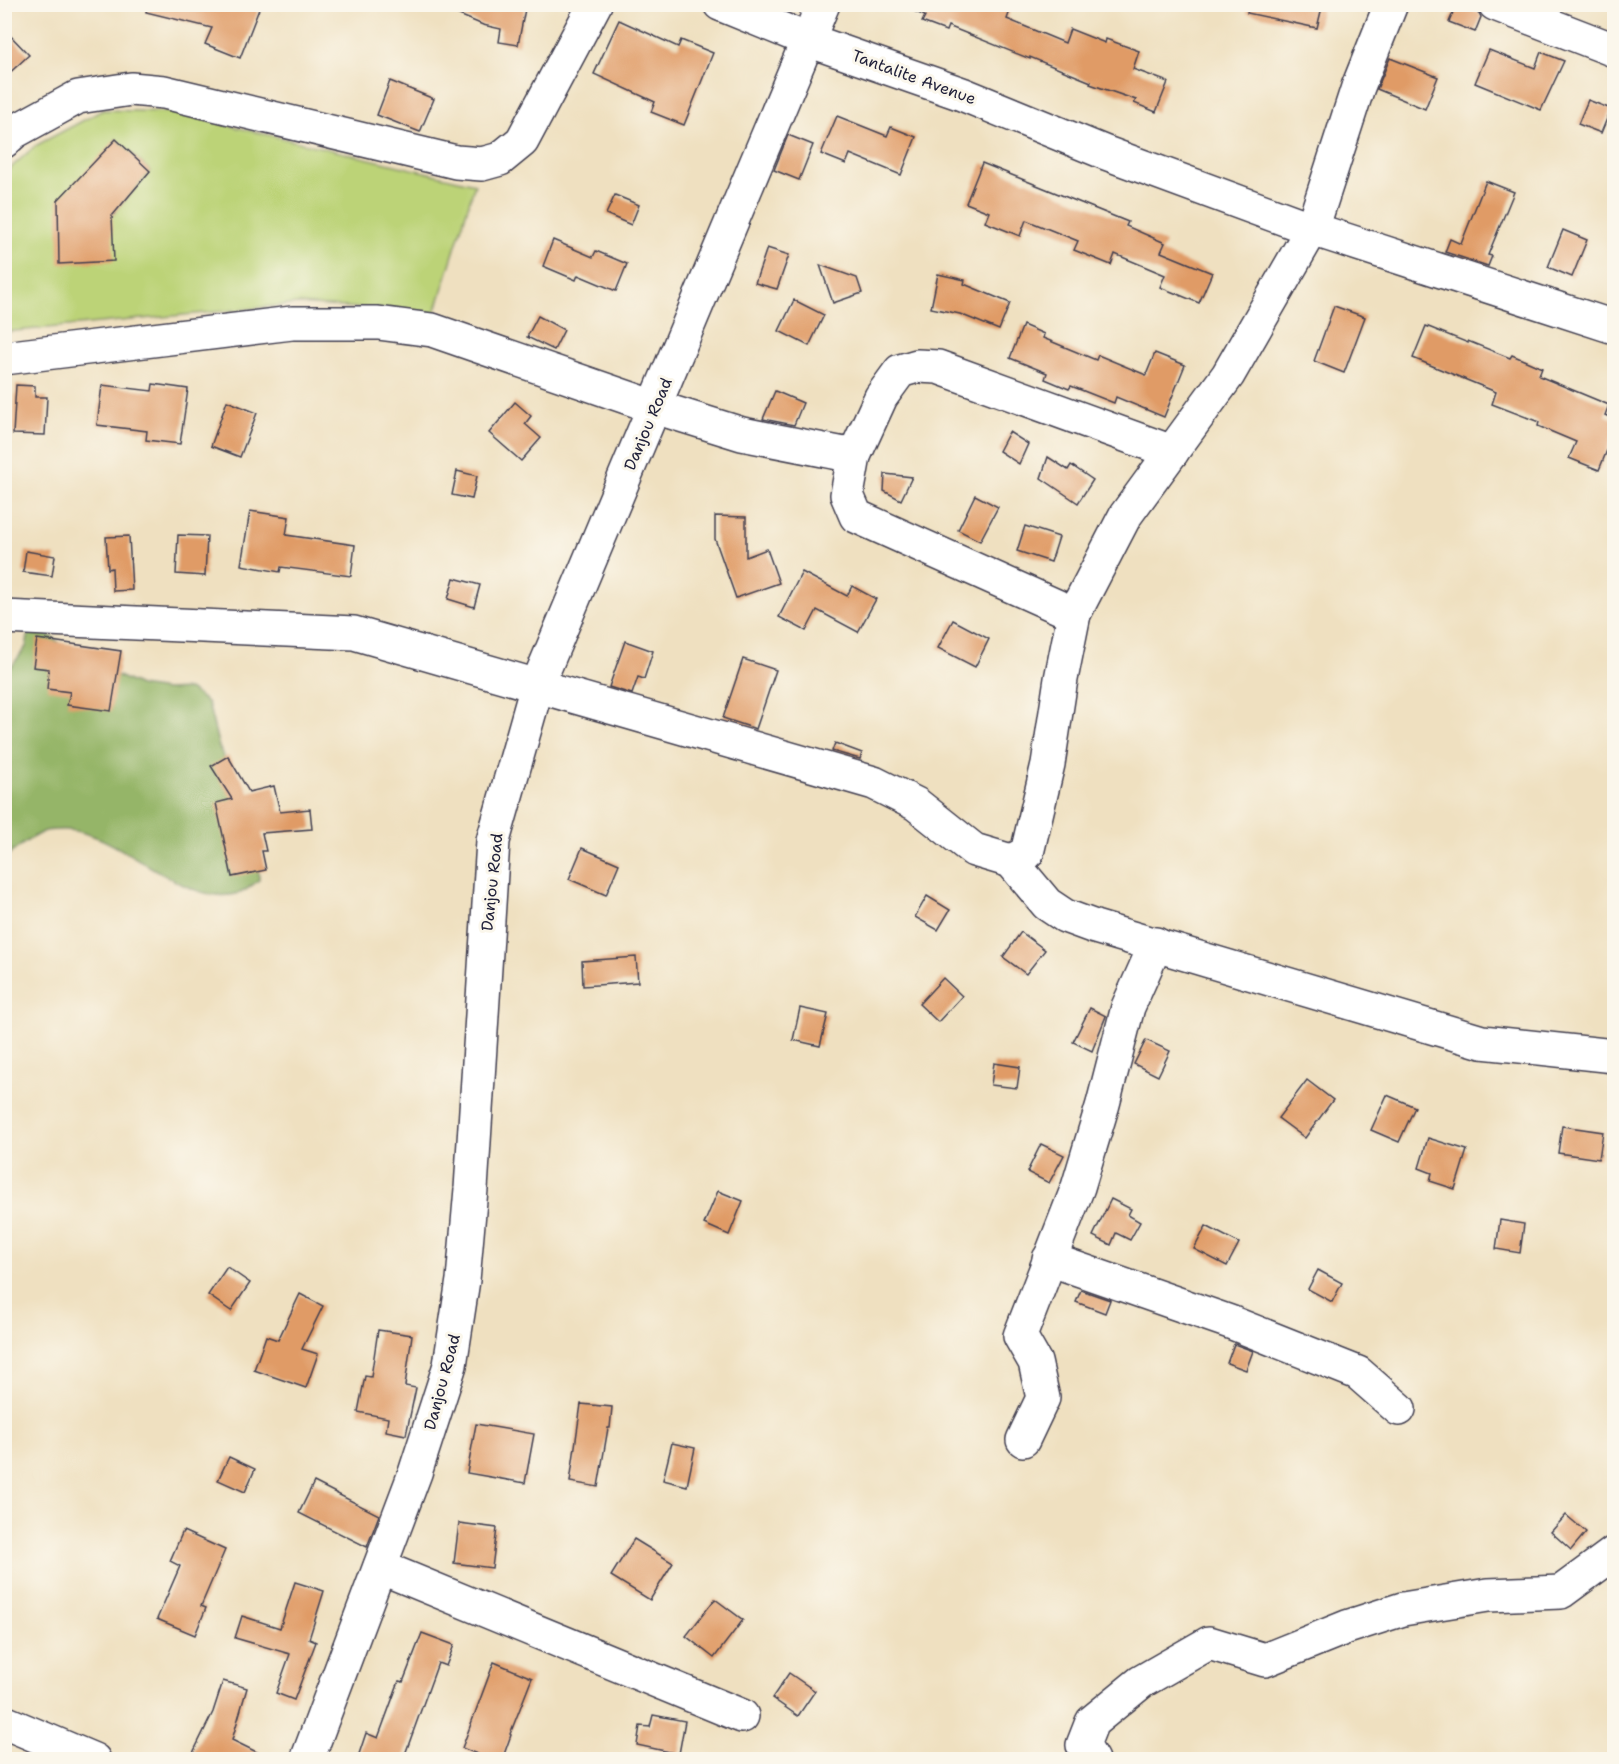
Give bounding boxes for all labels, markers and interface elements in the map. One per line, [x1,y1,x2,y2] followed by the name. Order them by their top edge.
[849,45,979,109] street label: Tantalite Avenue
[619,375,677,473] street label: Danjou Road
[476,832,508,932] street label: Danjou Road
[419,1332,465,1432] street label: Danjou Road

